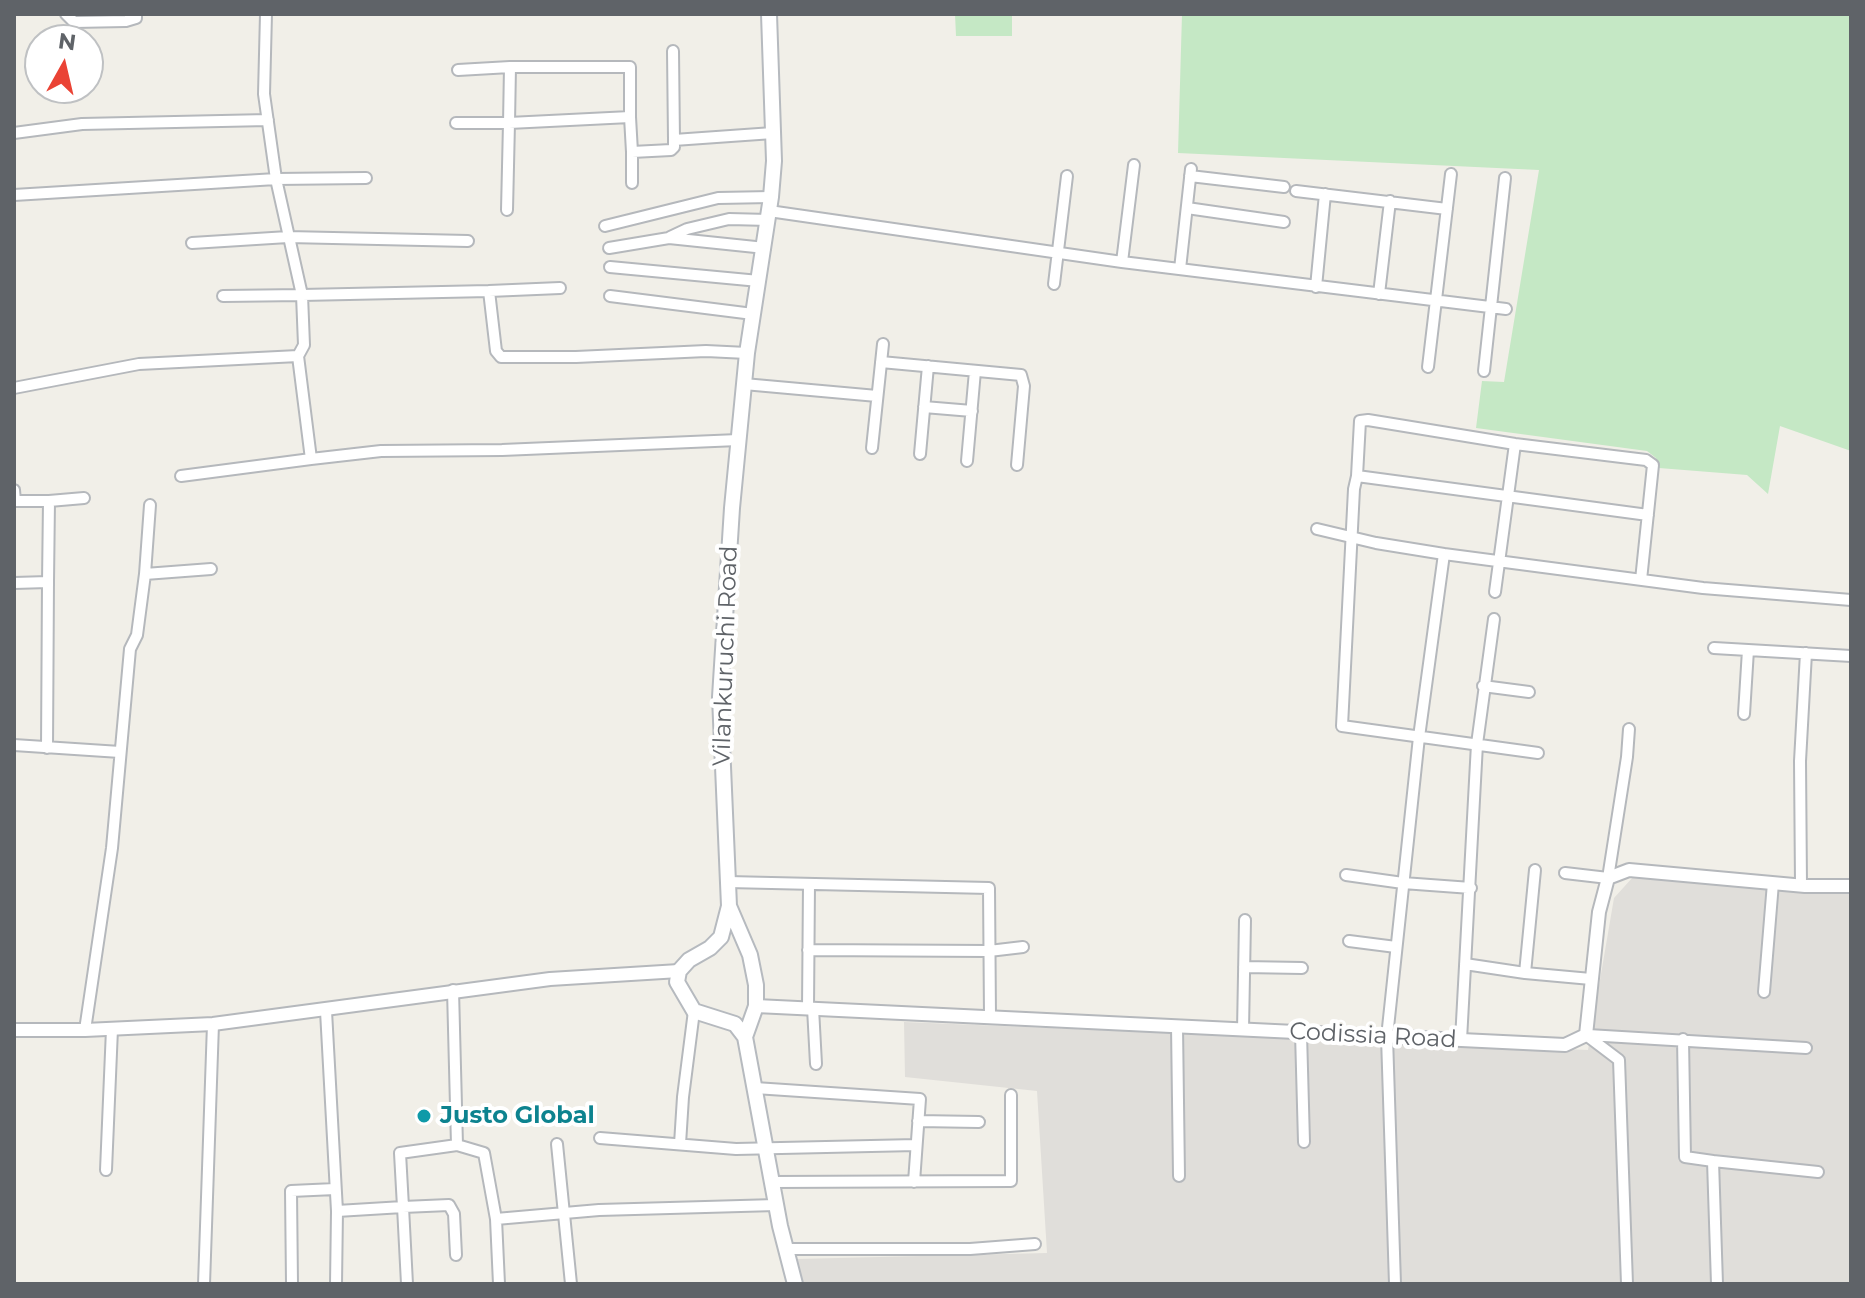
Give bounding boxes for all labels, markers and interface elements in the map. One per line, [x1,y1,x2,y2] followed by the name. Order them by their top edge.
[24,24,104,104] north arrow
[56,27,78,56] text: N
[708,545,744,767] street label: Vilankuruchi Road
[1289,1017,1457,1055] street label: Codissia Road
[440,1102,595,1130] place label: Justo Global
[415,1107,433,1125] marker: Justo Global

